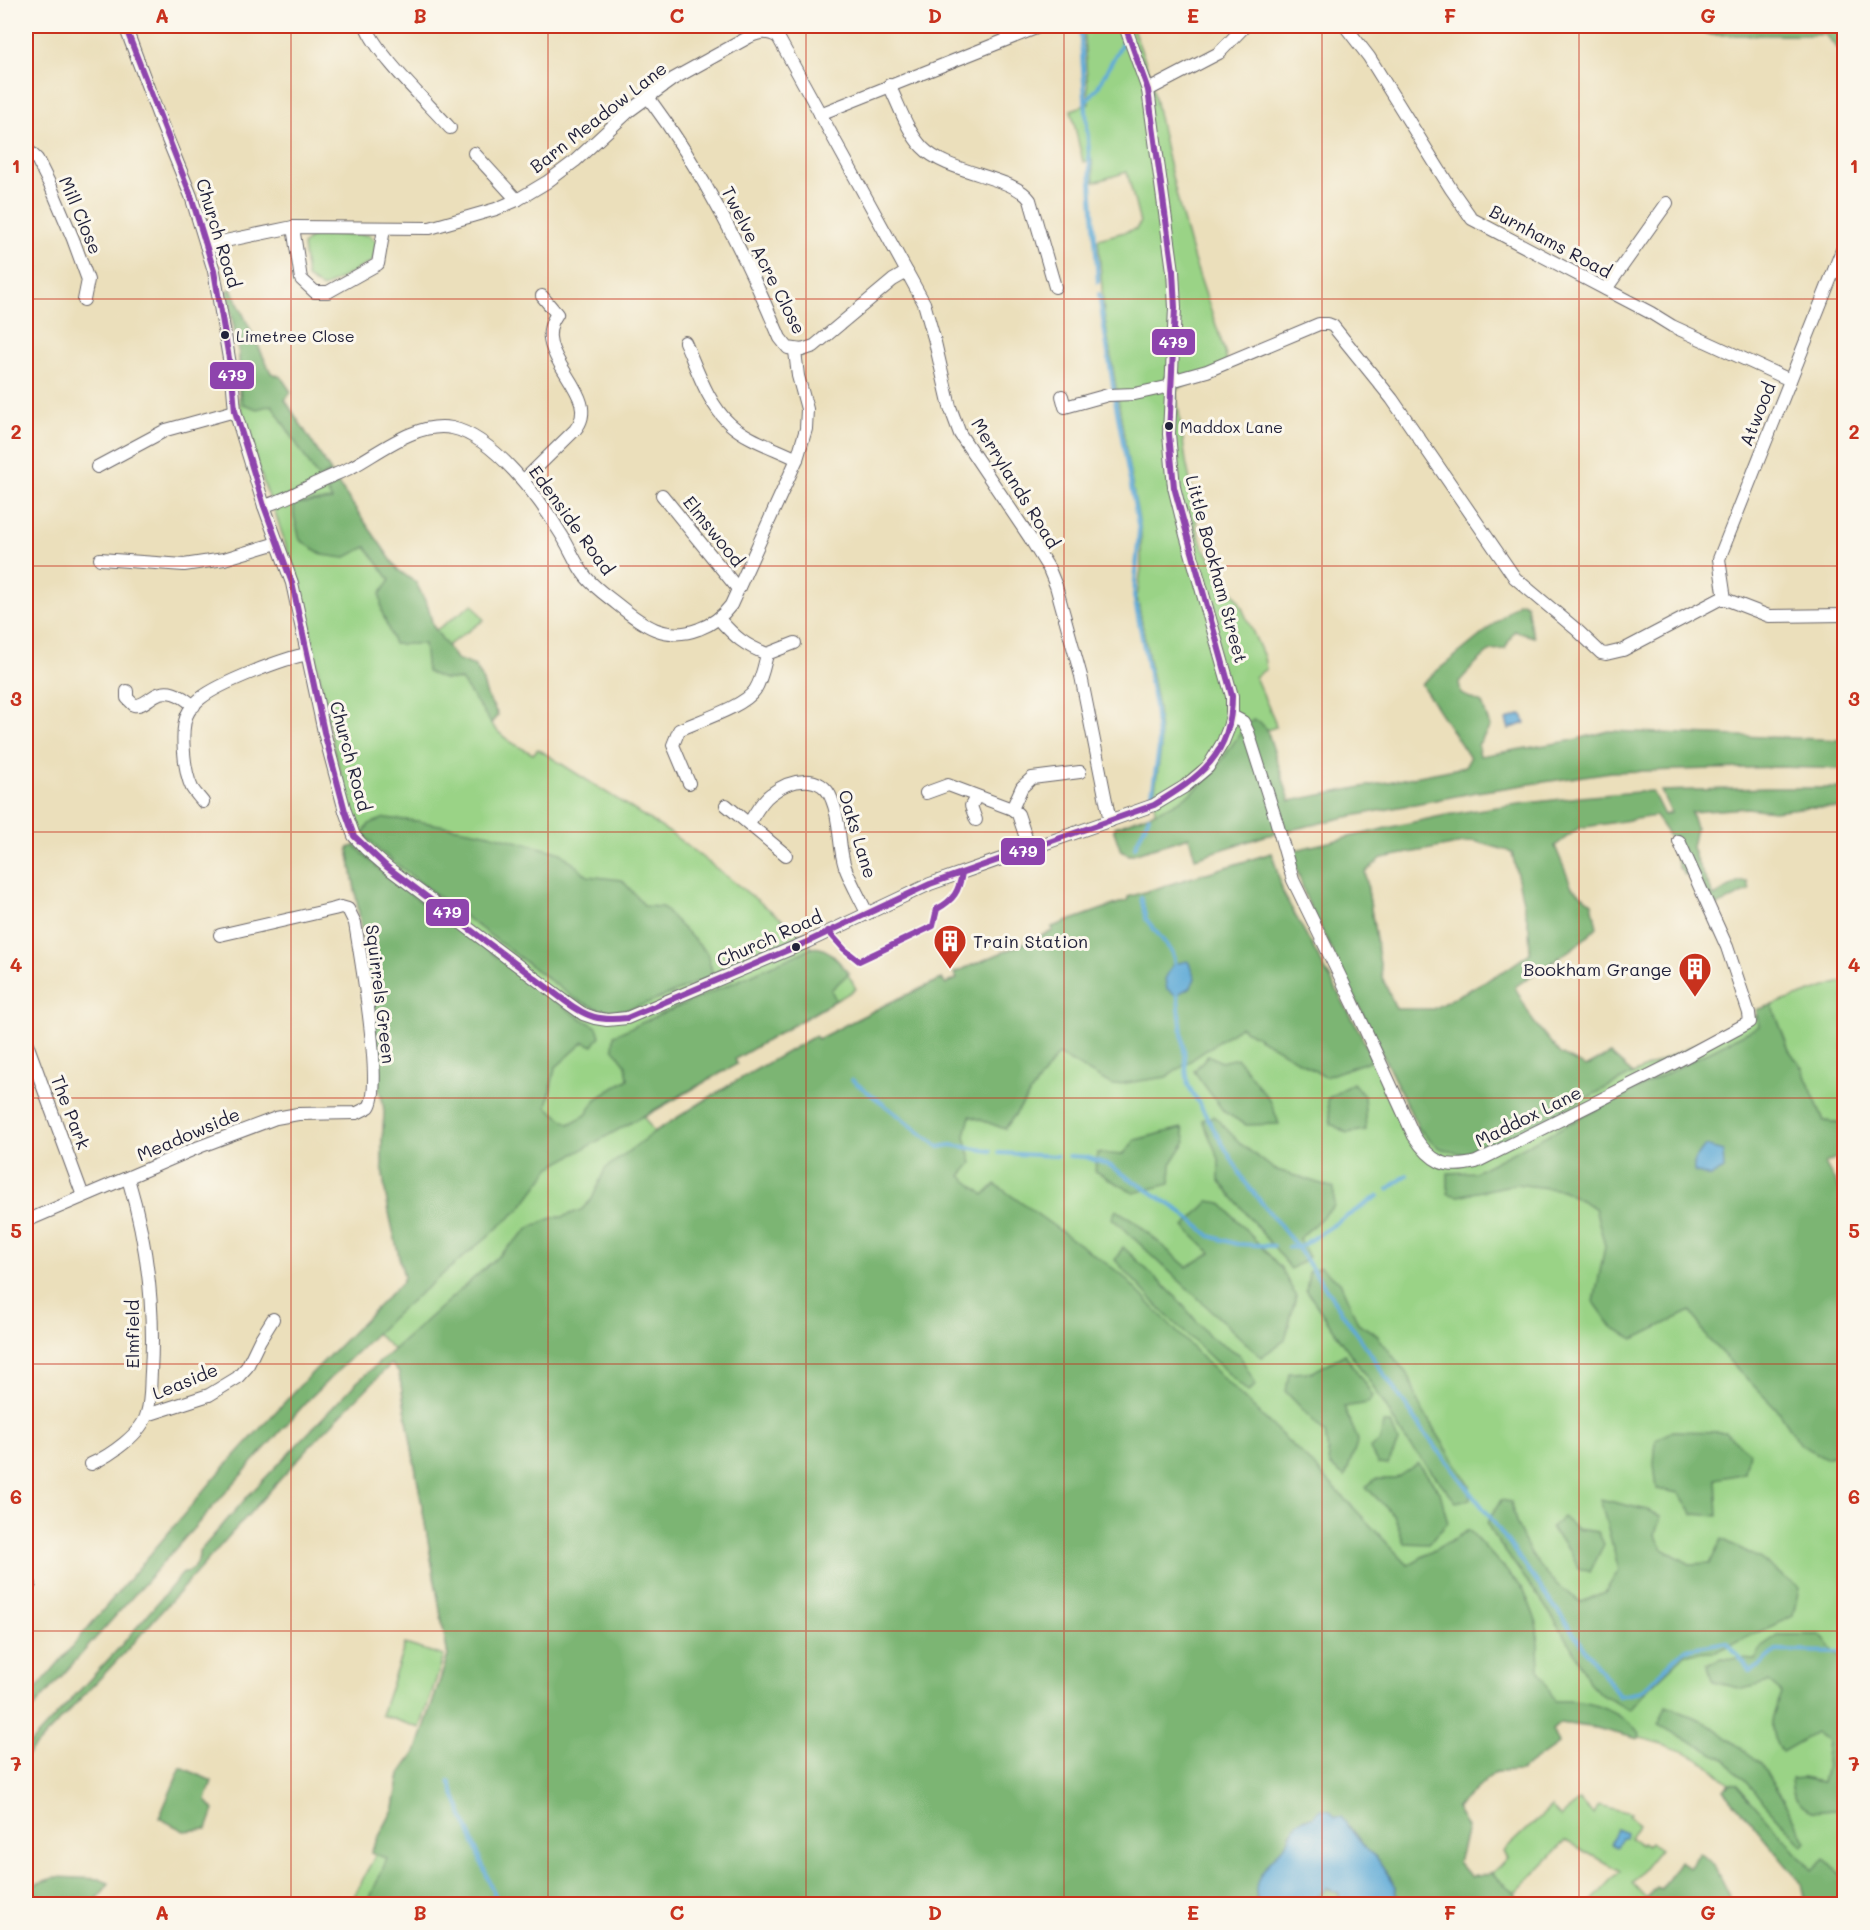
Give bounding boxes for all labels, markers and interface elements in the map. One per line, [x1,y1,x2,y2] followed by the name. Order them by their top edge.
[155,2,169,28] text: A
[413,2,427,28] text: B
[670,2,685,28] text: C
[928,2,942,28] text: D
[1187,2,1199,28] text: E
[1444,2,1457,28] text: F
[1700,2,1716,28] text: G
[525,56,671,178] street label: Barn Meadow Lane
[12,152,20,178] text: 1
[1850,152,1858,178] text: 1
[54,172,108,258] street label: Mill Close
[191,175,247,291] street label: Church Road
[716,182,812,338] street label: Twelve Acre Close
[1486,199,1616,283] street label: Burnhams Road
[236,325,355,346] place label: Limetree Close
[1151,328,1196,356] line badge: 479
[219,329,231,341] marker: Limetree Close
[1159,331,1188,352] text: 479
[209,361,255,390] line badge: 479
[218,364,247,385] text: 479
[1733,378,1781,450] street label: Atwood
[966,413,1066,553] street label: Merrylands Road
[1180,416,1283,437] place label: Maddox Lane
[10,418,22,444] text: 2
[1848,418,1860,444] text: 2
[1163,420,1175,432] marker: Maddox Lane
[524,460,620,580] street label: Edenside Road
[1180,473,1254,665] street label: Little Bookham Street
[678,491,750,571] street label: Elmswood
[10,685,22,711] text: 3
[1848,685,1860,711] text: 3
[325,698,377,814] street label: Church Road
[833,787,883,881] street label: Oaks Lane
[1000,837,1046,866] line badge: 479
[1009,840,1038,861] text: 479
[425,898,470,927] line badge: 479
[433,901,462,922] text: 479
[712,904,826,972] street label: Church Road
[361,923,401,1065] street label: Squirrels Green
[932,923,968,970] building icon: Train Station
[973,929,1088,953] place label: Train Station
[790,941,802,953] unlabelled marker
[10,951,23,977] text: 4
[1677,951,1713,998] building icon: Bookham Grange
[1848,951,1861,977] text: 4
[1523,957,1672,981] place label: Bookham Grange
[46,1071,96,1153] street label: The Park
[1471,1080,1585,1152] street label: Maddox Lane
[133,1102,243,1166] street label: Meadowside
[10,1217,22,1243] text: 5
[1848,1217,1860,1243] text: 5
[120,1300,144,1368] street label: Elmfield
[149,1357,221,1405] street label: Leaside
[10,1483,22,1509] text: 6
[1848,1483,1860,1509] text: 6
[10,1750,22,1776] text: 7
[1848,1750,1860,1776] text: 7
[155,1899,169,1925] text: A
[413,1899,427,1925] text: B
[670,1899,685,1925] text: C
[928,1899,942,1925] text: D
[1187,1899,1199,1925] text: E
[1444,1899,1457,1925] text: F
[1700,1899,1716,1925] text: G

